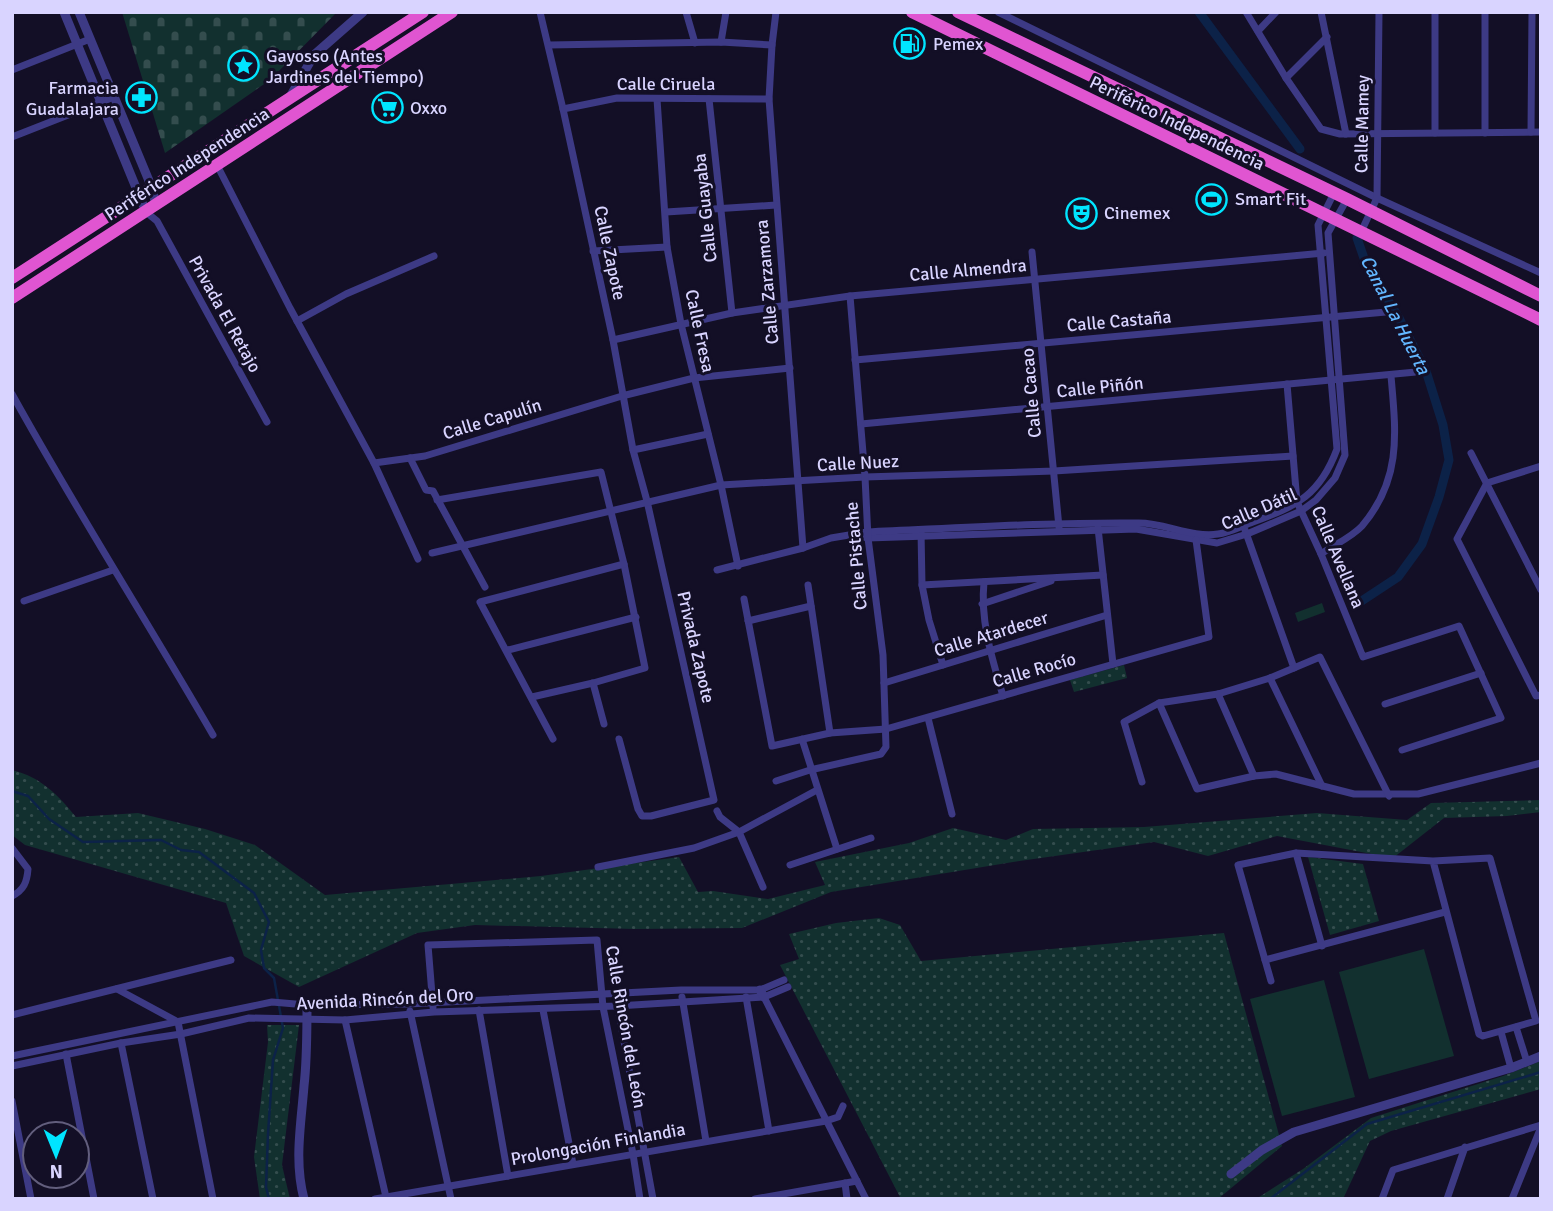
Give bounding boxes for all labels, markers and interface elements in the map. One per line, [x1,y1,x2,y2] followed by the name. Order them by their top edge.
[893,27,927,61] fuel station icon: Pemex
[933,33,984,55] place label: Pemex
[266,45,424,88] place label: Gayosso (Antes Jardines del Tiempo)
[226,49,260,83] place icon: Gayosso (Antes Jardines del Tiempo)
[1086,71,1268,175] street label: Periférico Independencia
[617,73,715,95] street label: Calle Ciruela
[1350,74,1374,173] street label: Calle Mamey
[26,77,119,120] place label: Farmacia Guadalajara
[125,81,159,115] pharmacy icon: Farmacia Guadalajara
[370,91,404,125] supermarket icon: Oxxo
[410,97,447,119] place label: Oxxo
[101,103,273,225] street label: Periférico Independencia
[688,153,722,263] street label: Calle Guayaba
[1195,182,1229,216] sports icon: Smart Fit
[1235,188,1306,210] place label: Smart Fit
[1064,196,1098,230] theatre icon: Cinemex
[1104,202,1171,224] place label: Cinemex
[589,204,631,302] street label: Calle Zapote
[751,219,783,345] street label: Calle Zarzamora
[1355,251,1436,380] water label: Canal La Huerta
[184,252,266,376] street label: Privada El Retajo
[909,254,1027,286] street label: Calle Almendra
[680,287,720,375] street label: Calle Fresa
[1066,305,1172,337] street label: Calle Castaña
[1016,347,1046,439] street label: Calle Cacao
[1056,372,1144,402] street label: Calle Piñón
[440,394,544,444] street label: Calle Capulín
[816,450,900,476] street label: Calle Nuez
[1218,483,1300,535] street label: Calle Dátil
[840,501,872,611] street label: Calle Pistache
[1307,502,1369,612] street label: Calle Avellana
[672,589,720,705] street label: Privada Zapote
[931,606,1051,662] street label: Calle Atardecer
[990,648,1078,692] street label: Calle Rocío
[601,944,651,1110] street label: Calle Rincón del León
[296,983,474,1015] street label: Avenida Rincón del Oro
[509,1118,687,1170] street label: Prolongación Finlandia
[21,1120,91,1190] north arrow
[49,1159,63,1183] text: N

